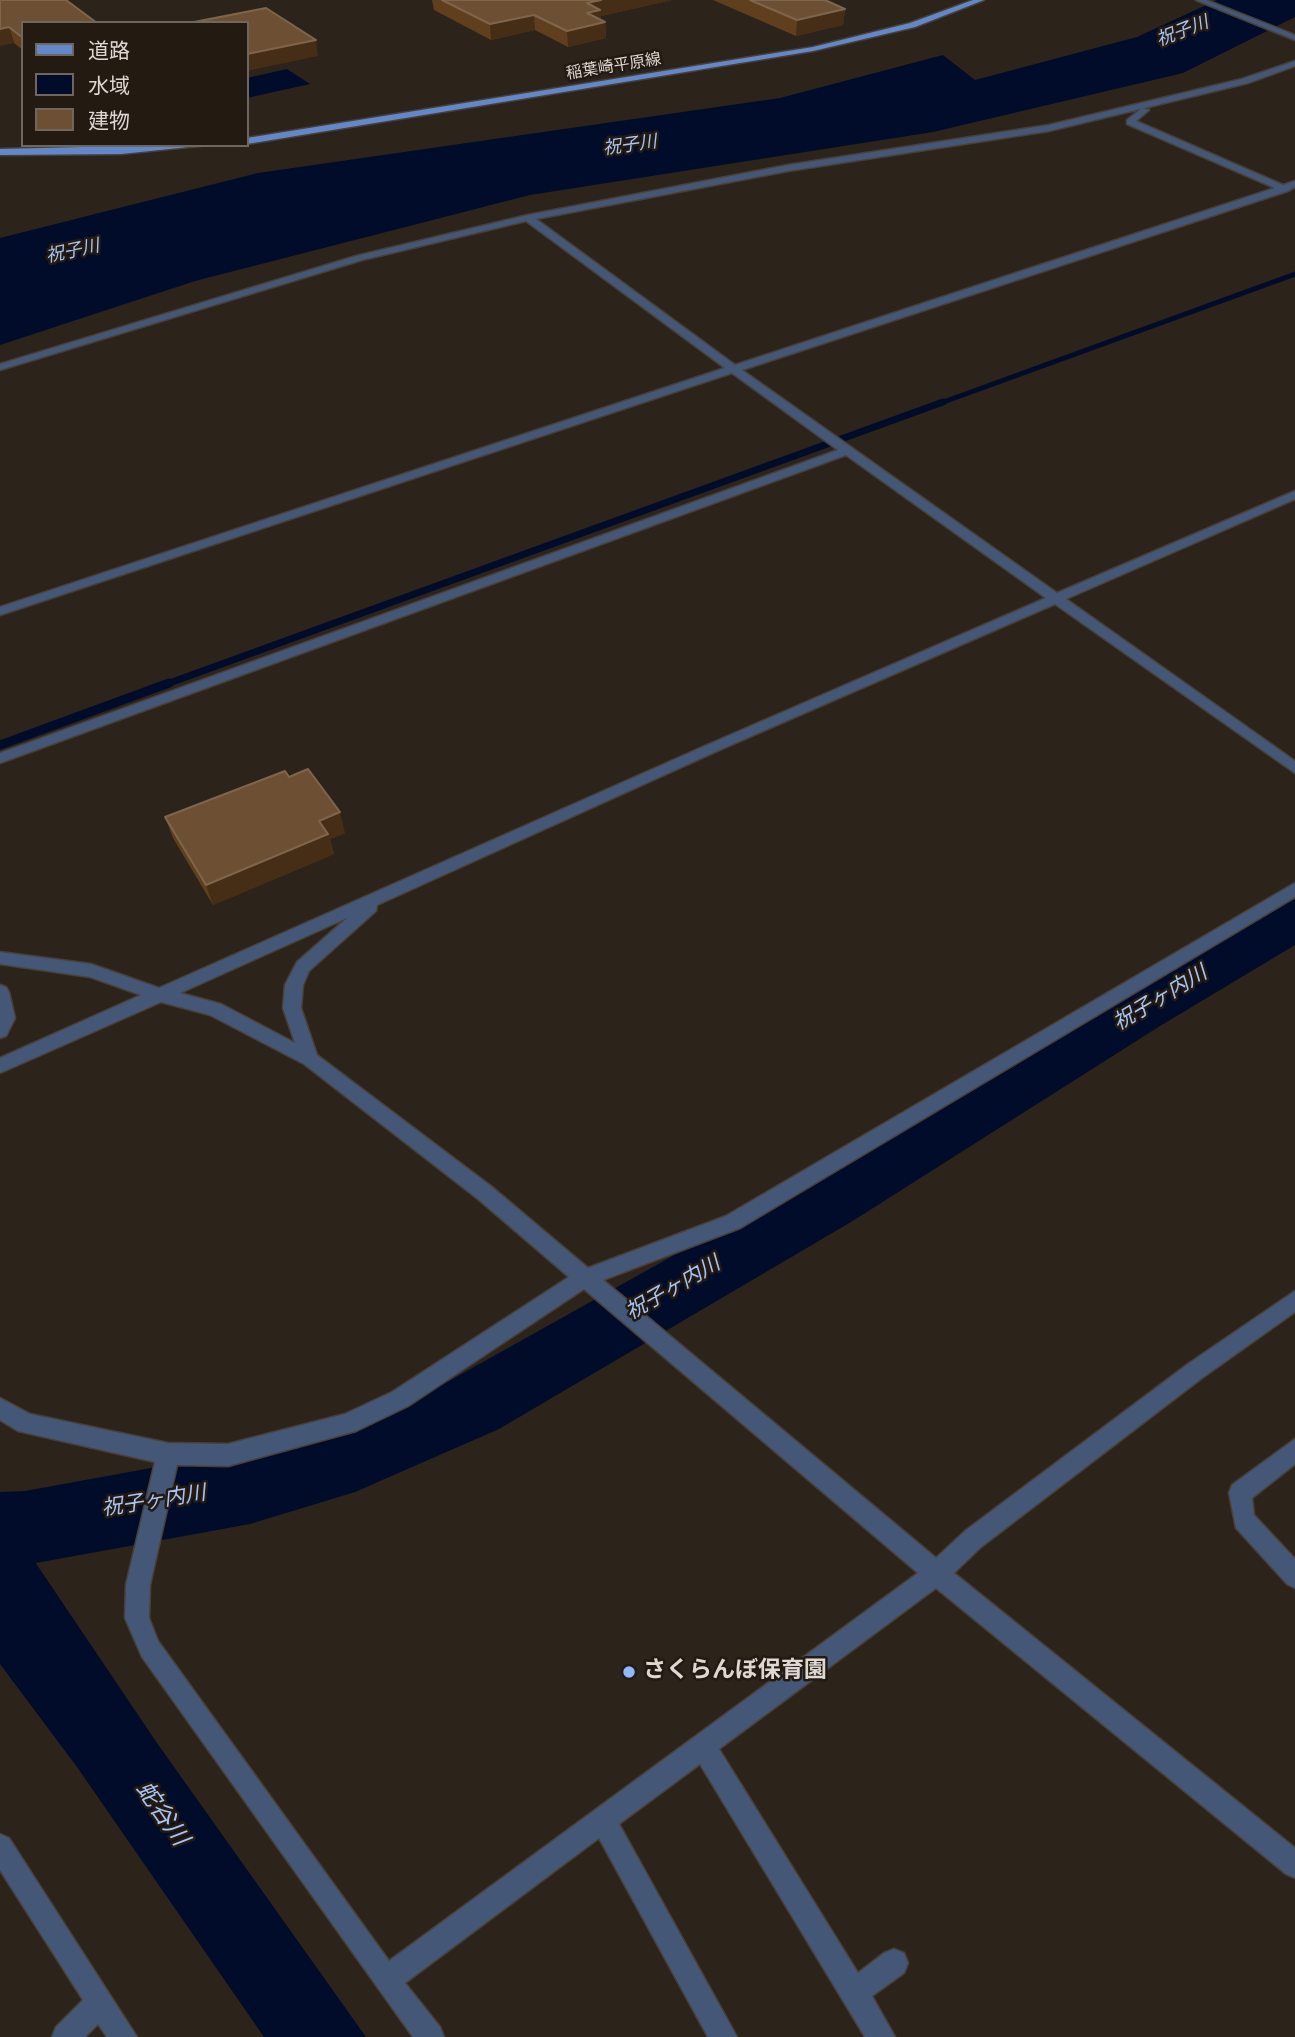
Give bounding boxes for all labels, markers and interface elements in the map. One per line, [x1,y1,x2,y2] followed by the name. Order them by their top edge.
[1154,13,1212,53] water label: 祝子川
[21,21,248,147] legend
[88,39,130,66] text: 道路
[565,51,663,85] street label: 稲葉崎平原線
[88,74,130,101] text: 水域
[88,109,130,136] text: 建物
[602,133,658,161] water label: 祝子川
[44,237,102,269] water label: 祝子川
[1110,962,1212,1038] water label: 祝子ヶ内川
[622,1253,726,1327] water label: 祝子ヶ内川
[100,1482,208,1524] water label: 祝子ヶ内川
[643,1658,827,1686] place label: さくらんぼ保育園
[621,1664,637,1680] marker: さくらんぼ保育園
[128,1777,192,1853] water label: 蛇谷川

